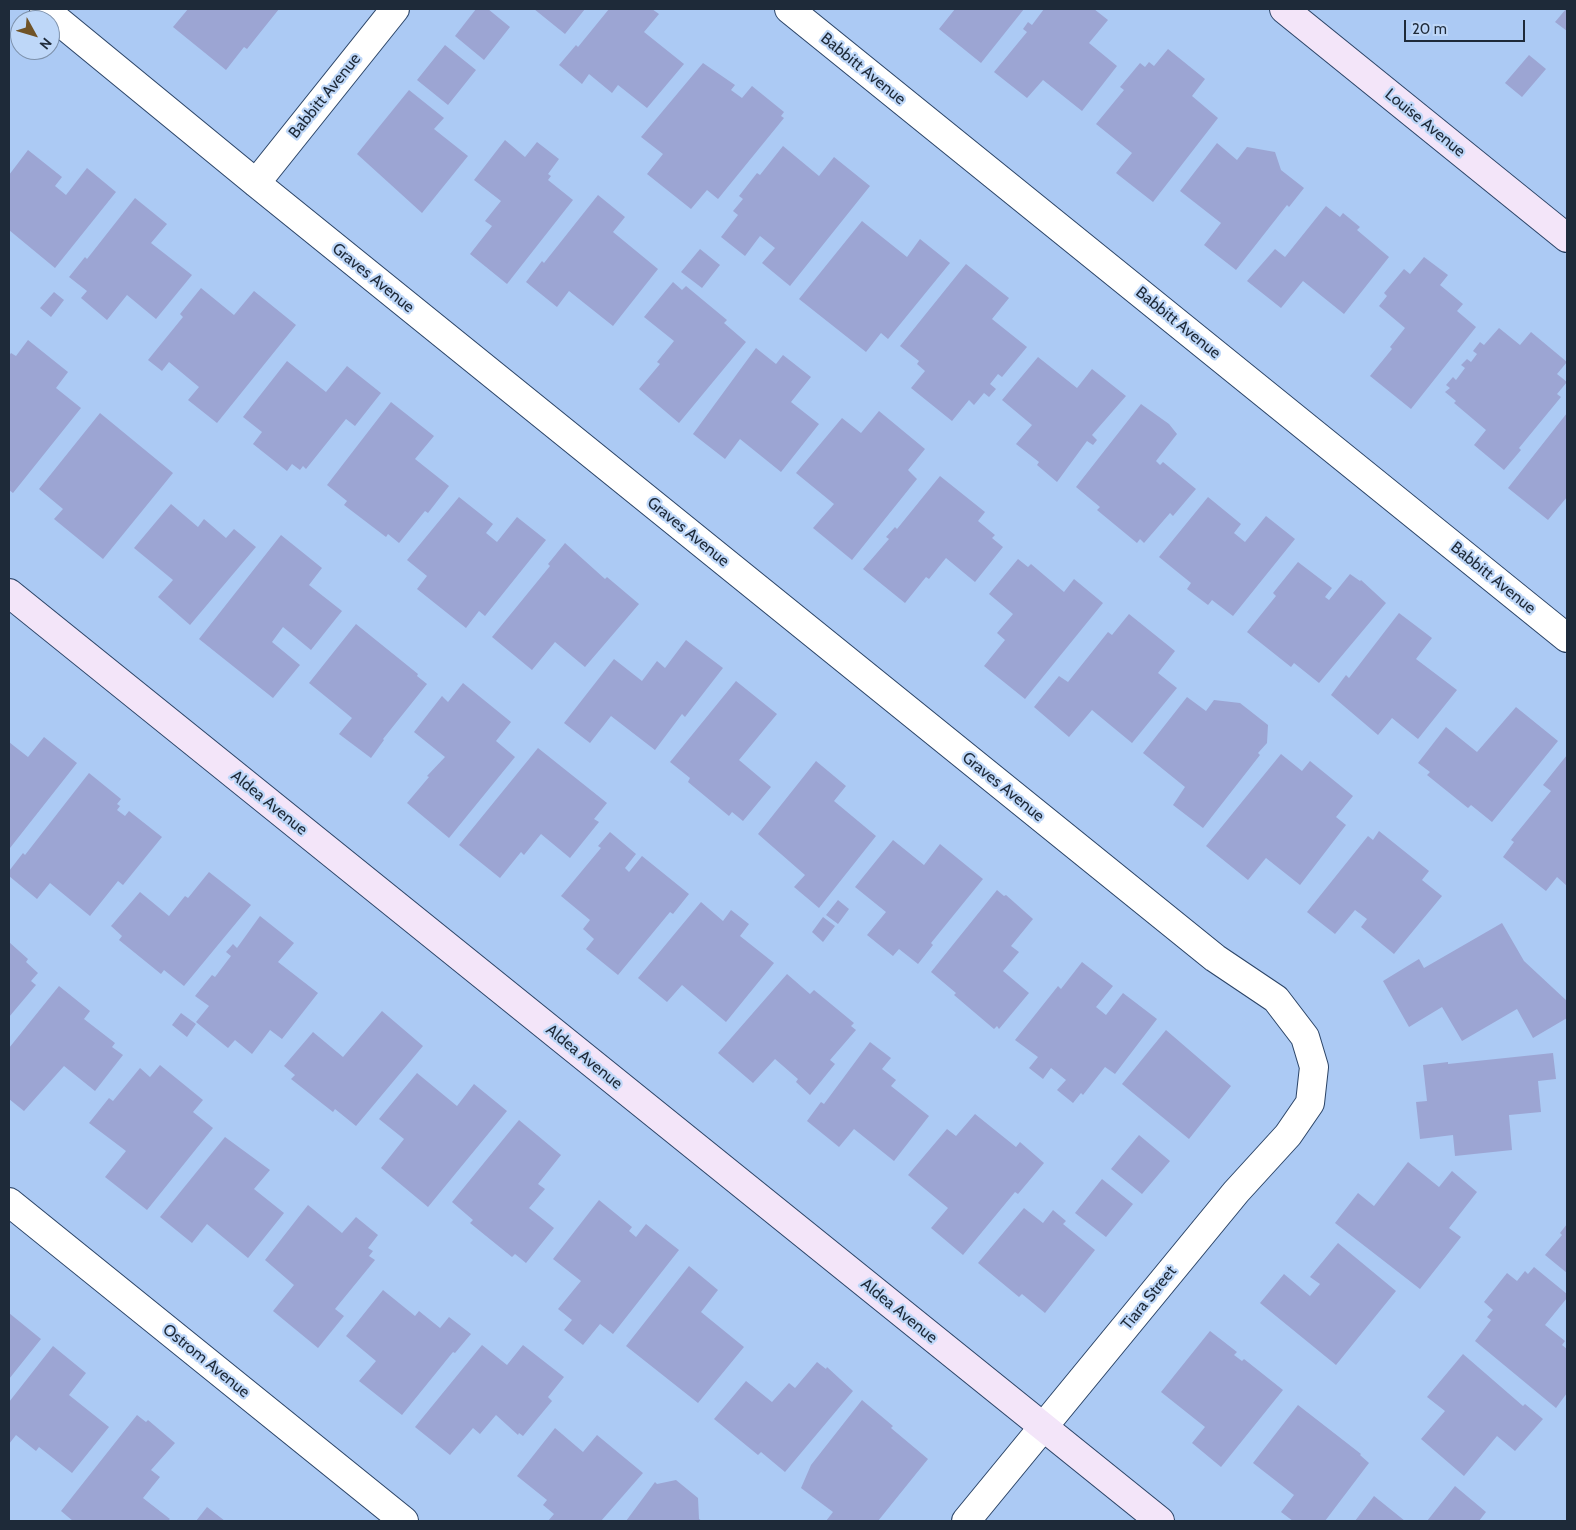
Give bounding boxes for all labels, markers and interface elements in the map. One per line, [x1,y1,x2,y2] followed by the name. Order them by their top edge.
[10,10,60,60] north arrow
[1406,10,1527,42] scale bar
[1412,20,1447,38] text: 20 m
[817,29,909,109] street label: Babbitt Avenue
[36,34,56,53] text: N
[285,50,365,142] street label: Babbitt Avenue
[1381,85,1469,161] street label: Louise Avenue
[328,239,418,317] street label: Graves Avenue
[1132,283,1224,363] street label: Babbitt Avenue
[643,493,733,571] street label: Graves Avenue
[1447,538,1539,618] street label: Babbitt Avenue
[958,748,1048,826] street label: Graves Avenue
[227,766,311,840] street label: Aldea Avenue
[542,1020,626,1094] street label: Aldea Avenue
[1117,1262,1181,1334] street label: Tiara Street
[857,1274,941,1348] street label: Aldea Avenue
[159,1320,253,1402] street label: Ostrom Avenue

